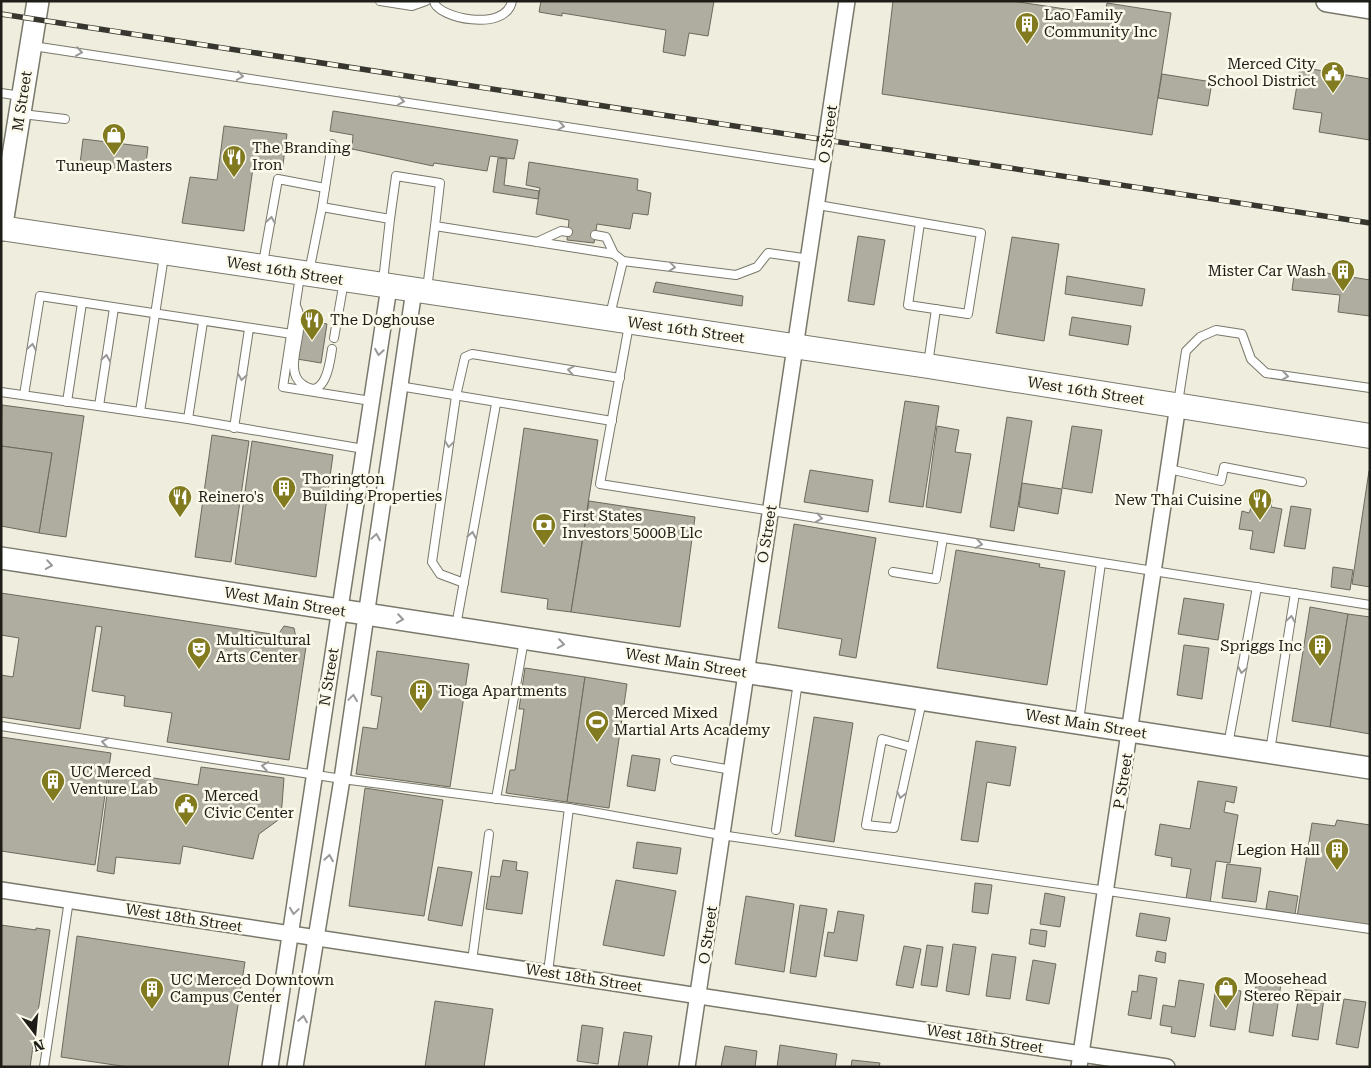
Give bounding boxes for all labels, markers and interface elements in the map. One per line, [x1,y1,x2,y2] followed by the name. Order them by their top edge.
[1044,6,1157,41] place label: Lao Family Community Inc
[1014,11,1040,45] building icon: Lao Family Community Inc
[76,46,84,57] one-way arrow
[1207,55,1316,90] place label: Merced City School District
[1320,60,1346,94] public building icon: Merced City School District
[8,69,36,133] street label: M Street
[236,71,244,81] one-way arrow
[396,95,405,105] one-way arrow
[815,103,841,164] street label: O Street
[557,120,566,130] one-way arrow
[101,122,127,156] shop icon: Tuneup Masters
[252,139,351,174] place label: The Branding Iron
[221,144,247,178] restaurant icon: The Branding Iron
[56,157,172,175] place label: Tuneup Masters
[265,215,275,224] one-way arrow
[225,253,345,289] street label: West 16th Street
[1330,258,1356,292] building icon: Mister Car Wash
[668,261,676,272] one-way arrow
[1208,262,1326,280] place label: Mister Car Wash
[299,307,325,341] restaurant icon: The Doghouse
[330,311,435,329] place label: The Doghouse
[626,313,746,347] street label: West 16th Street
[26,343,36,352] one-way arrow
[374,348,384,357] one-way arrow
[101,354,111,362] one-way arrow
[567,365,576,375] one-way arrow
[1280,370,1289,380] one-way arrow
[237,373,247,382] one-way arrow
[1026,373,1146,409] street label: West 16th Street
[444,440,454,449] one-way arrow
[302,470,442,505] place label: Thorington Building Properties
[271,475,297,509] building icon: Thorington Building Properties
[167,484,193,518] restaurant icon: Reinero's
[1247,487,1273,521] restaurant icon: New Thai Cuisine
[198,488,264,506] place label: Reinero's
[1115,491,1242,509] place label: New Thai Cuisine
[754,503,781,564] street label: O Street
[562,507,702,542] place label: First States Investors 5000B Llc
[531,512,557,546] bank icon: First States Investors 5000B Llc
[814,513,823,523] one-way arrow
[467,531,477,539] one-way arrow
[371,532,381,541] one-way arrow
[975,538,983,548] one-way arrow
[45,560,54,570] one-way arrow
[223,583,347,621] street label: West Main Street
[396,614,405,624] one-way arrow
[1286,614,1296,623] one-way arrow
[216,631,311,666] place label: Multicultural Arts Center
[1307,633,1333,667] building icon: Spriggs Inc
[186,636,212,670] theatre icon: Multicultural Arts Center
[1220,637,1302,655] place label: Spriggs Inc
[557,638,565,649] one-way arrow
[624,644,748,682] street label: West Main Street
[316,646,343,707] street label: N Street
[1237,665,1247,674] one-way arrow
[408,678,434,712] building icon: Tioga Apartments
[438,682,567,700] place label: Tioga Apartments
[347,693,358,701] one-way arrow
[614,704,770,739] place label: Merced Mixed Martial Arts Academy
[1024,705,1148,743] street label: West Main Street
[584,709,610,743] sports icon: Merced Mixed Martial Arts Academy
[100,737,108,748] one-way arrow
[1110,751,1136,810] street label: P Street
[261,762,270,772] one-way arrow
[70,763,158,798] place label: UC Merced Venture Lab
[40,768,66,802] building icon: UC Merced Venture Lab
[204,787,294,822] place label: Merced Civic Center
[896,790,907,799] one-way arrow
[173,792,199,826] public building icon: Merced Civic Center
[1324,837,1350,871] building icon: Legion Hall
[1237,841,1320,859] place label: Legion Hall
[323,854,334,862] one-way arrow
[124,900,244,936] street label: West 18th Street
[695,904,721,965] street label: O Street
[289,906,299,915] one-way arrow
[524,960,644,996] street label: West 18th Street
[1244,970,1341,1005] place label: Moosehead Stereo Repair
[170,971,335,1006] place label: UC Merced Downtown Campus Center
[1213,975,1239,1009] shop icon: Moosehead Stereo Repair
[139,976,165,1010] building icon: UC Merced Downtown Campus Center
[10,1008,60,1058] north arrow
[297,1014,307,1023] one-way arrow
[925,1021,1045,1057] street label: West 18th Street
[31,1036,46,1055] text: N

